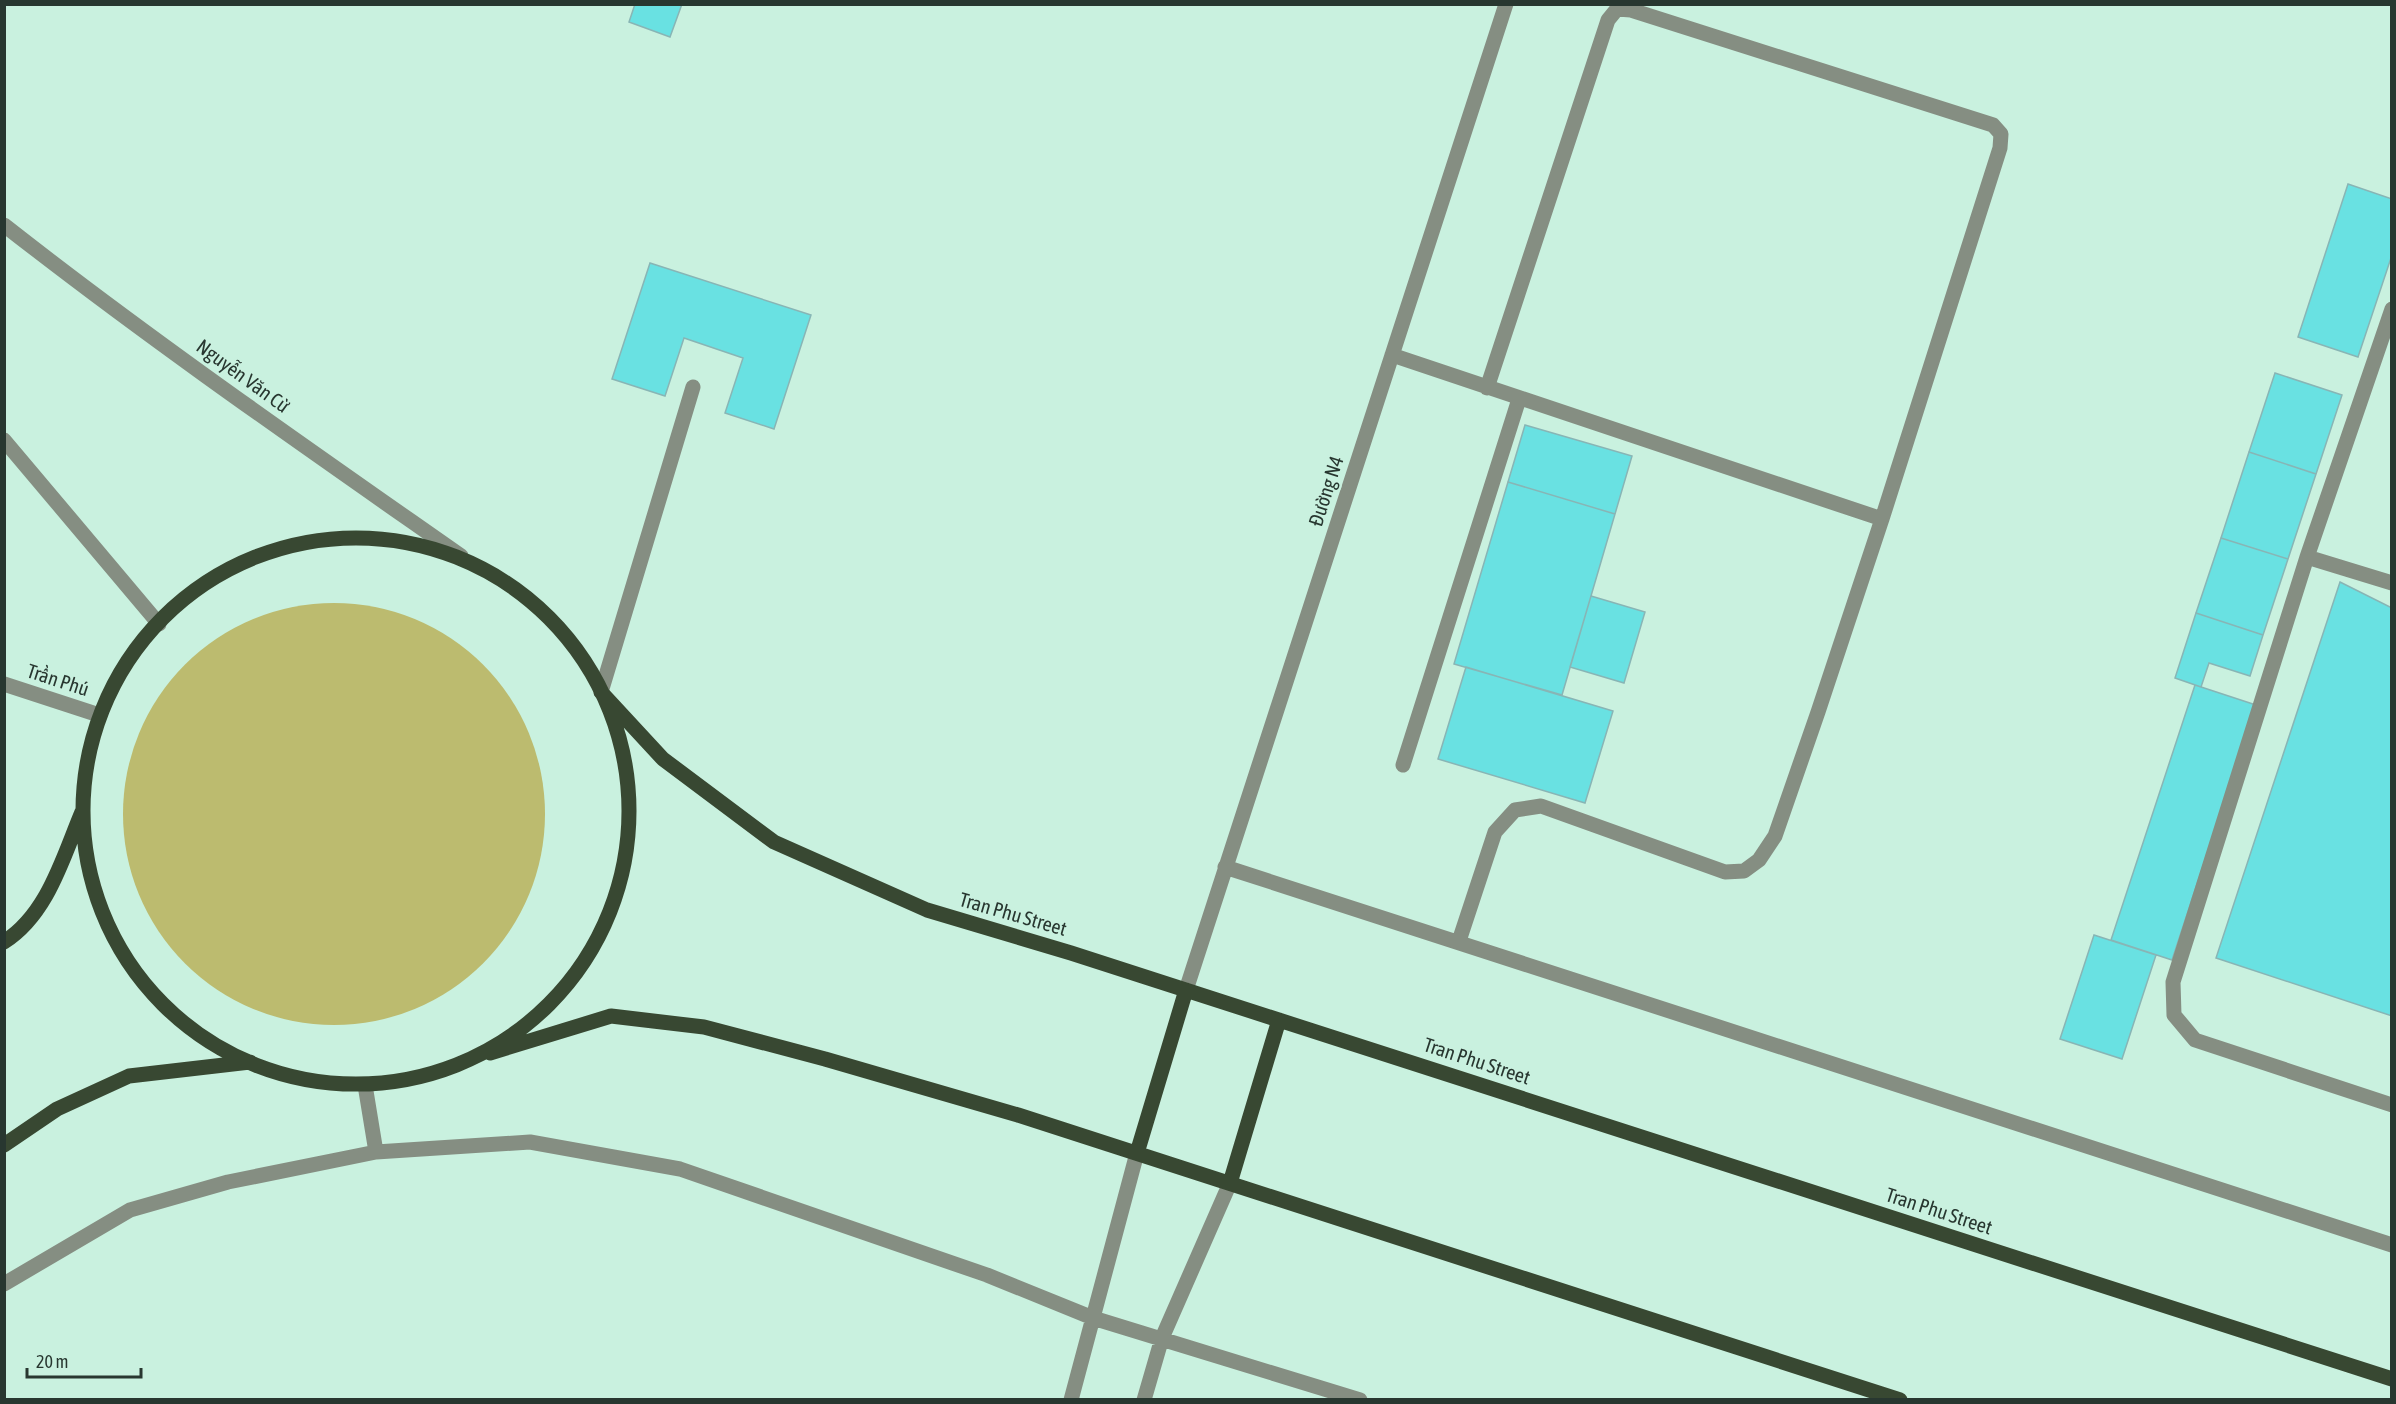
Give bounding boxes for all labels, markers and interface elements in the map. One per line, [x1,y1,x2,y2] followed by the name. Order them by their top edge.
[192,334,295,417] street label: Nguyễn Văn Cừ
[1303,453,1348,529] street label: Đường N4
[24,659,92,700] street label: Trần Phú
[957,887,1070,940] street label: Tran Phu Street
[1421,1032,1534,1089] street label: Tran Phu Street
[1883,1182,1996,1239] street label: Tran Phu Street
[27,1341,141,1379] scale bar
[36,1351,68,1372] text: 20 m

